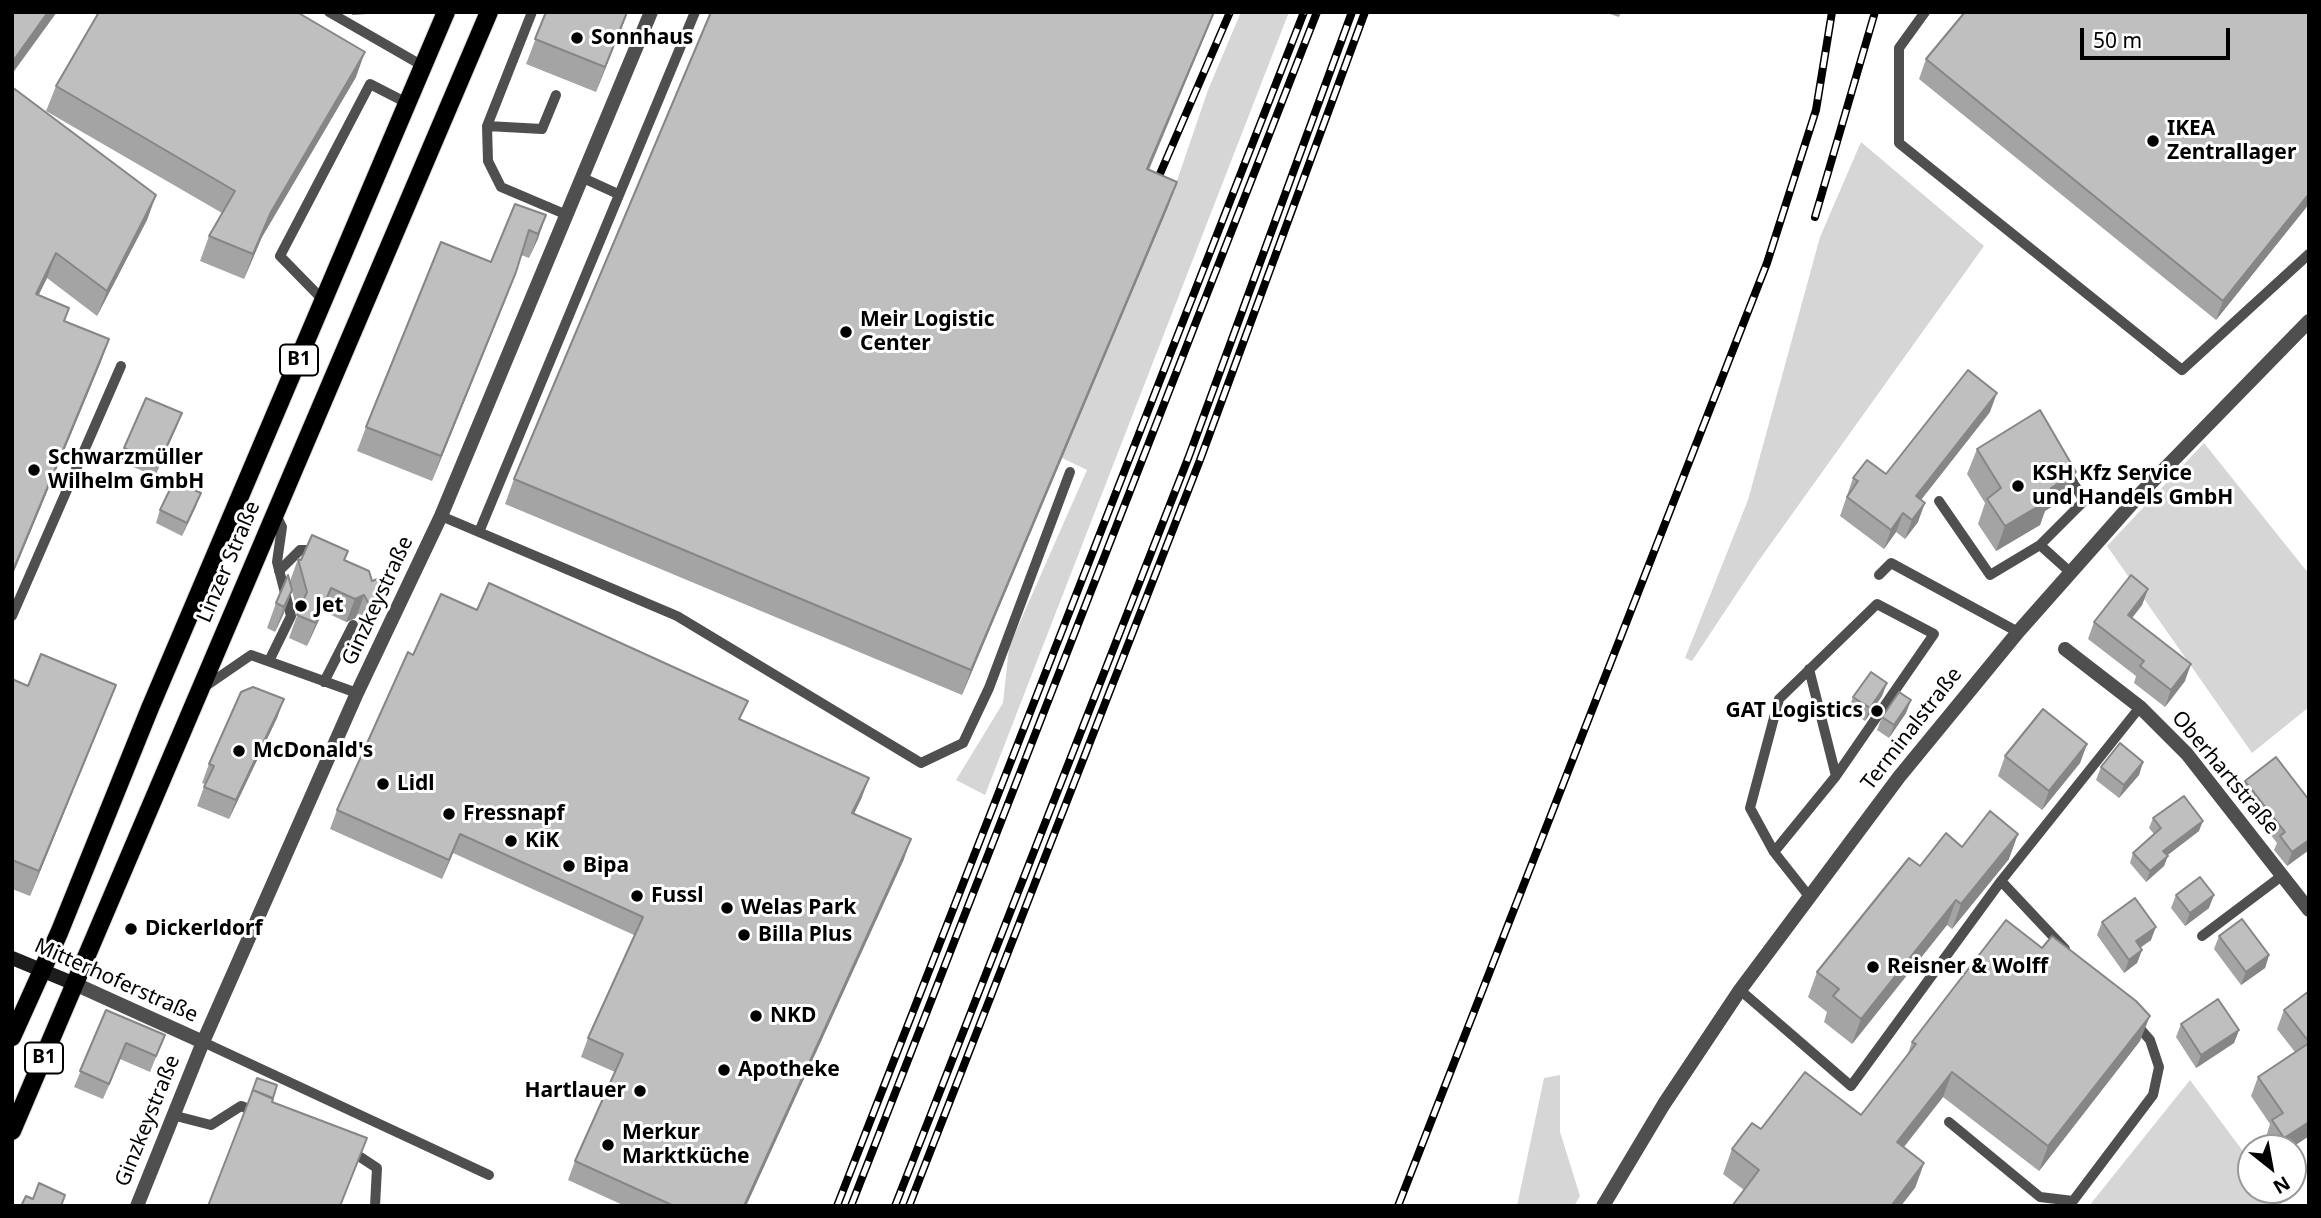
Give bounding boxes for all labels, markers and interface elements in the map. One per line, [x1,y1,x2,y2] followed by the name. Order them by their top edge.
[2083,14,2234,58] scale bar
[591,25,693,51] place label: Sonnhaus
[2093,26,2142,54] text: 50 m
[569,30,585,46] marker: Sonnhaus
[2167,116,2296,166] place label: IKEA Zentrallager
[2145,133,2161,149] marker: IKEA Zentrallager
[860,307,995,357] place label: Meir Logistic Center
[838,324,854,340] marker: Meir Logistic Center
[280,344,318,376] road number: B1
[48,445,204,495] place label: Schwarzmüller Wilhelm GmbH
[2032,461,2233,511] place label: KSH Kfz Service und Handels GmbH
[26,462,42,478] marker: Schwarzmüller Wilhelm GmbH
[2010,478,2026,494] marker: KSH Kfz Service und Handels GmbH
[192,497,266,627] street label: Linzer Straße
[337,532,419,670] street label: Ginzkeystraße
[315,593,344,619] place label: Jet
[293,598,309,614] marker: Jet
[1856,663,1968,795] street label: Terminalstraße
[1725,698,1863,724] place label: GAT Logistics
[1869,703,1885,719] marker: GAT Logistics
[2166,706,2284,840] street label: Oberhartstraße
[253,738,373,764] place label: McDonald's
[231,743,247,759] marker: McDonald's
[397,771,435,797] place label: Lidl
[375,776,391,792] marker: Lidl
[463,801,565,827] place label: Fressnapf
[441,806,457,822] marker: Fressnapf
[525,828,559,854] place label: KiK
[503,833,519,849] marker: KiK
[583,853,629,879] place label: Bipa
[561,858,577,874] marker: Bipa
[651,883,704,909] place label: Fussl
[629,888,645,904] marker: Fussl
[741,895,856,921] place label: Welas Park
[719,900,735,916] marker: Welas Park
[145,916,263,942] place label: Dickerldorf
[123,921,139,937] marker: Dickerldorf
[758,922,852,948] place label: Billa Plus
[736,927,752,943] marker: Billa Plus
[30,934,202,1028] street label: Mitterhoferstraße
[1887,954,2048,980] place label: Reisner & Wolff
[1865,959,1881,975] marker: Reisner & Wolff
[770,1003,816,1029] place label: NKD
[748,1008,764,1024] marker: NKD
[25,1042,63,1074] road number: B1
[110,1052,186,1190] street label: Ginzkeystraße
[738,1057,840,1083] place label: Apotheke
[716,1062,732,1078] marker: Apotheke
[524,1078,626,1104] place label: Hartlauer
[632,1083,648,1099] marker: Hartlauer
[622,1120,750,1170] place label: Merkur Marktküche
[2237,1134,2307,1204] north arrow
[600,1137,616,1153] marker: Merkur Marktküche
[2268,1170,2295,1200] text: N

